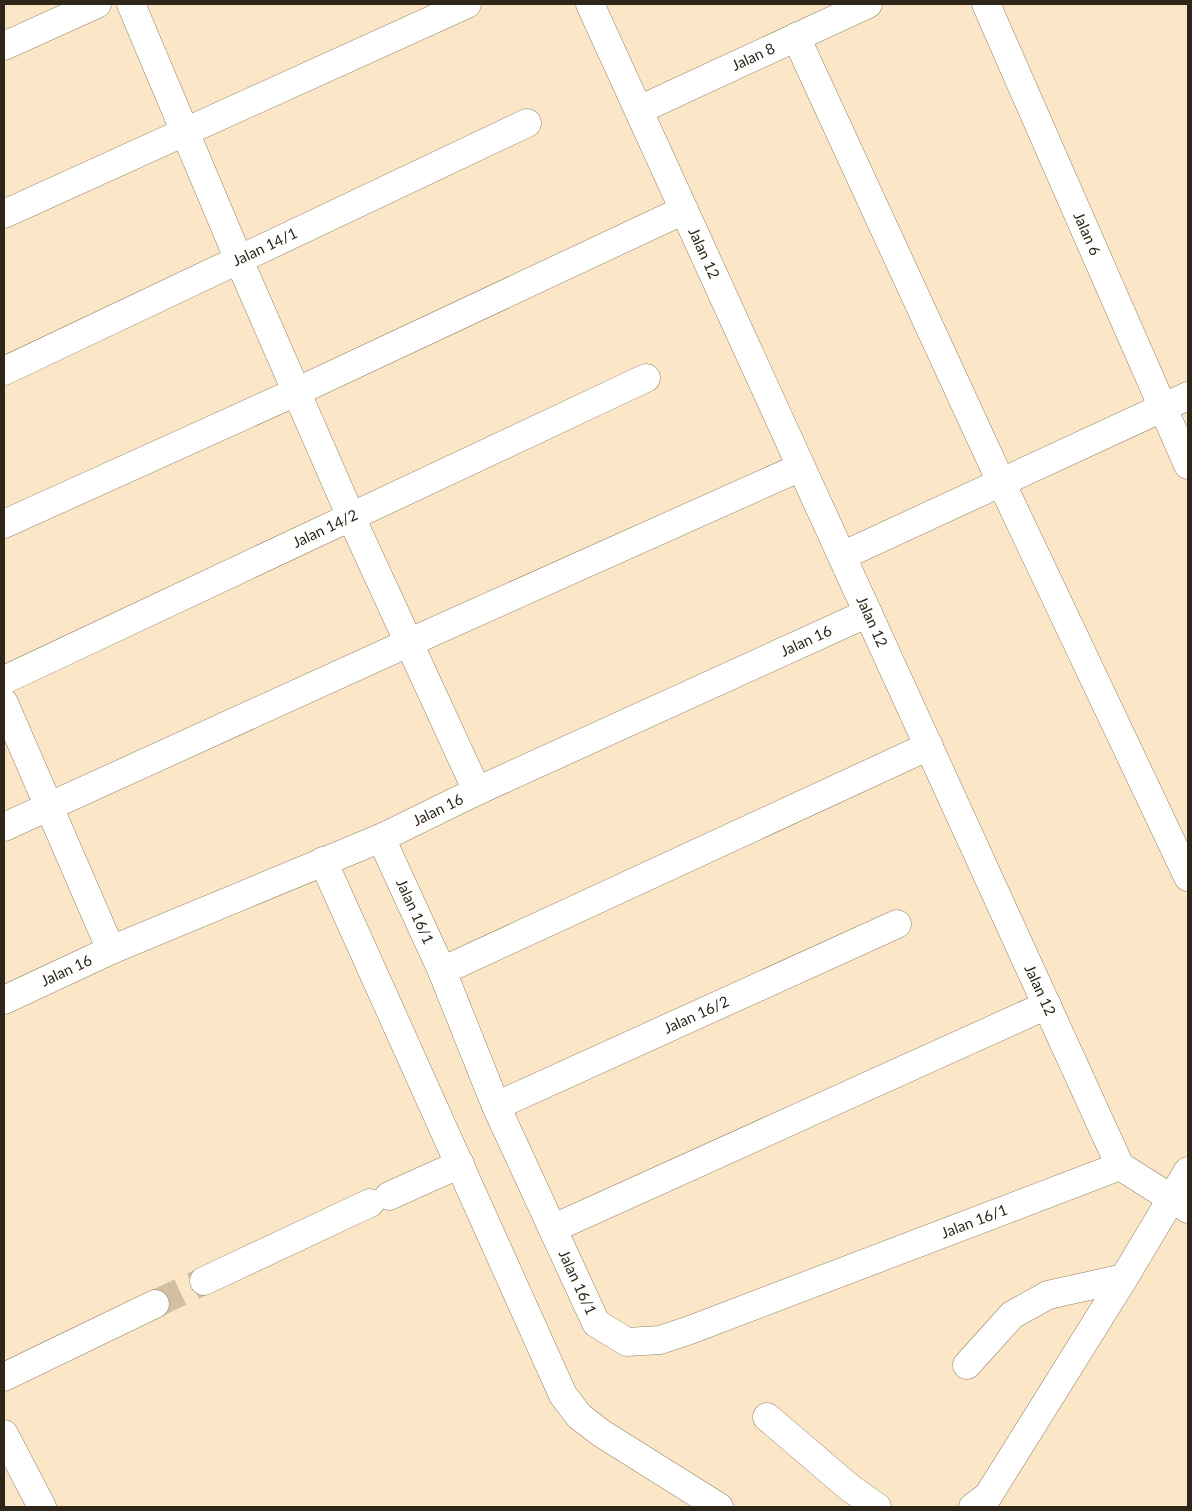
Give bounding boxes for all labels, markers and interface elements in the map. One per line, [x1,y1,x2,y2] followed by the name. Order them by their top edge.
[729,38,777,74] street label: Jalan 8
[1070,209,1105,258] street label: Jalan 6
[229,223,300,269] street label: Jalan 14/1
[685,225,724,281] street label: Jalan 12
[289,505,360,551] street label: Jalan 14/2
[853,593,892,650] street label: Jalan 12
[777,621,834,660] street label: Jalan 16
[409,789,466,829] street label: Jalan 16
[393,876,438,947] street label: Jalan 16/1
[38,950,95,990] street label: Jalan 16
[1021,961,1060,1018] street label: Jalan 12
[660,992,731,1037] street label: Jalan 16/2
[938,1200,1010,1241] street label: Jalan 16/1
[555,1247,601,1317] street label: Jalan 16/1

